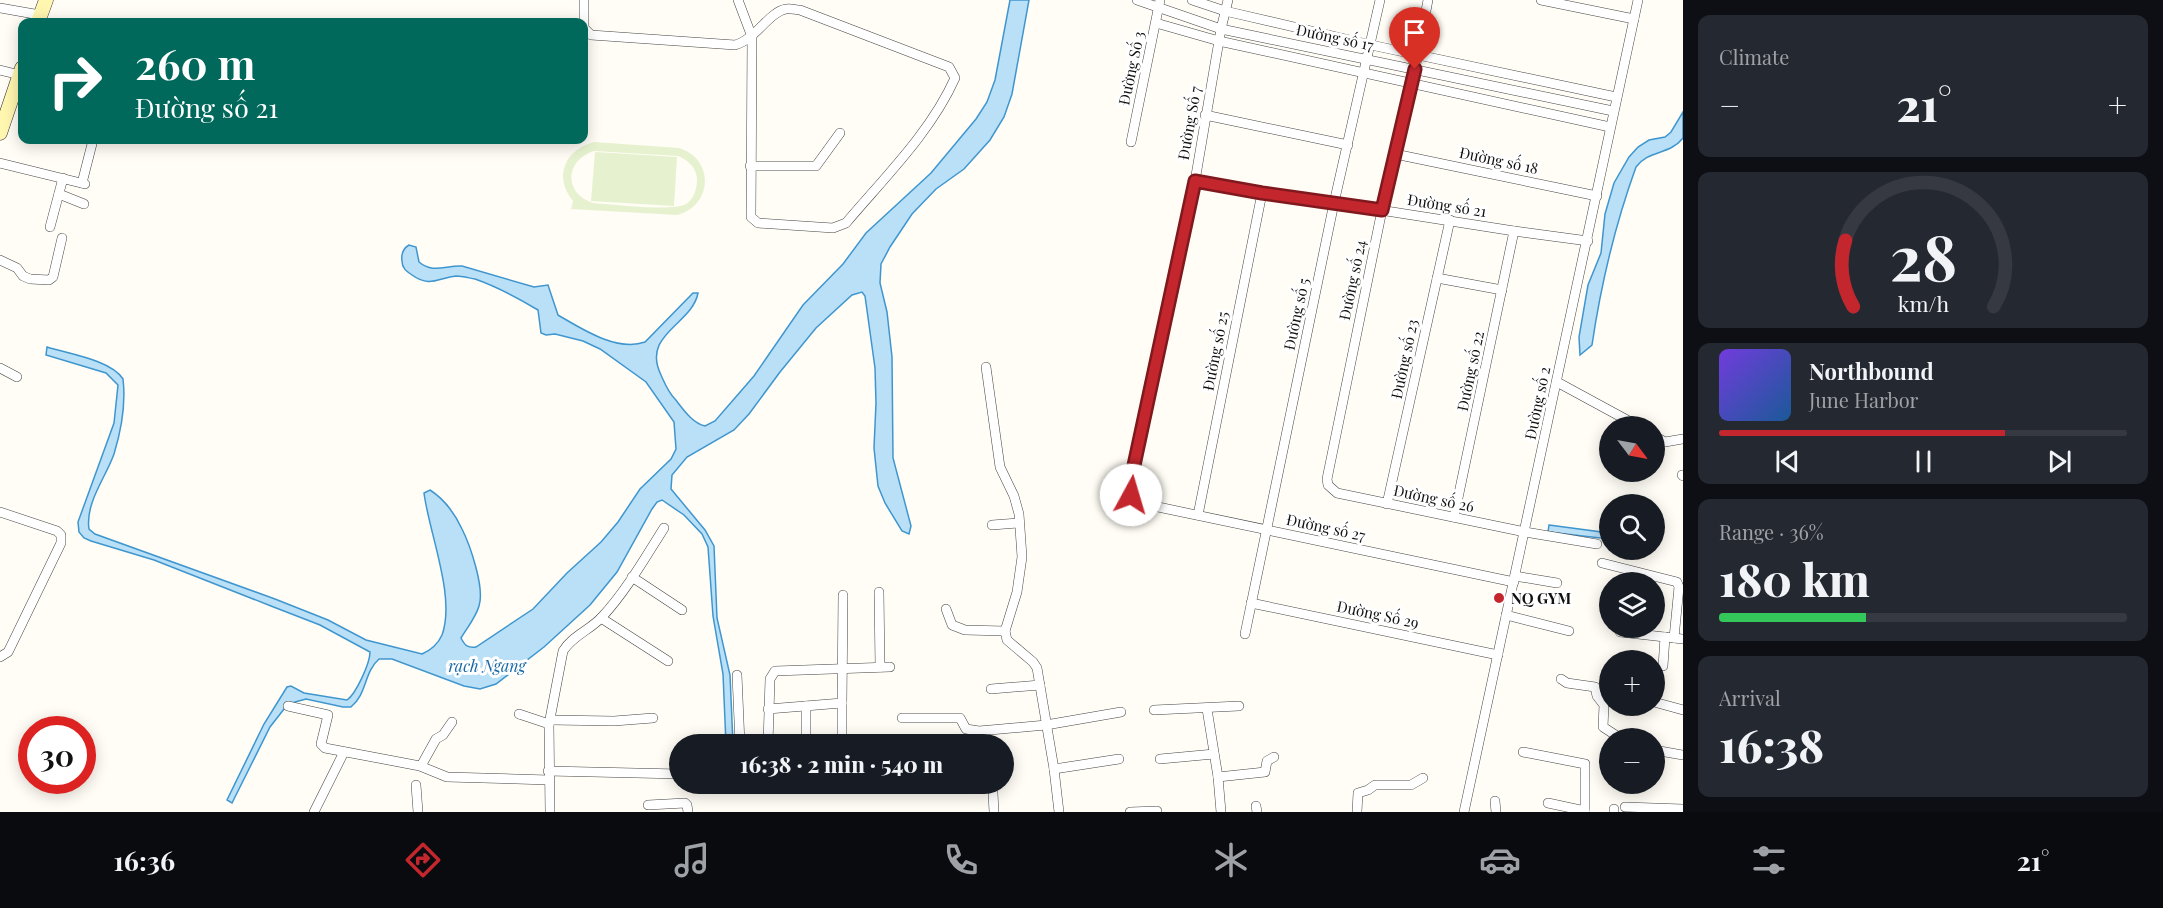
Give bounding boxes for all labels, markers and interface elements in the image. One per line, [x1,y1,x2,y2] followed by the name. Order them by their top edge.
[1389,7,1440,69] pin
[1398,16,1431,49] icon: arrive
[1295,18,1376,55] street label: Đường số 17
[1112,29,1149,107] street label: Đường Số 3
[135,35,255,91] text: 260 m
[36,42,114,120] icon: right
[1719,43,1789,70] text: Climate
[1896,73,1952,133] text: 21°
[1719,82,1740,126] text: −
[2108,82,2127,126] text: +
[1172,84,1205,161] street label: Đường Số 7
[135,89,278,125] text: Đường số 21
[1458,141,1541,178] street label: Đường số 18
[1406,188,1488,221] street label: Đường số 21
[1889,213,1957,297] text: 28
[1333,238,1370,322] street label: Đường số 24
[1278,276,1313,352] street label: Đường số 5
[1897,289,1949,317] text: km/h
[1197,309,1232,392] street label: Đường số 25
[1385,317,1422,401] street label: Đường số 23
[1451,329,1488,413] street label: Đường số 22
[1809,356,1934,386] text: Northbound
[1519,364,1554,441] street label: Đường số 2
[1809,386,1919,413] text: June Harbor
[1599,416,1665,482] north arrow
[1599,416,1665,794] map controls
[1771,445,1804,478] icon: previous
[1907,445,1940,478] icon: pause
[2043,445,2076,478] icon: next
[1099,463,1163,527] position arrow
[1392,479,1477,516] street label: Đường số 26
[1599,494,1665,560] button: search
[1285,508,1368,545] street label: Đường số 27
[1719,518,1824,545] text: Range · 36%
[1719,548,1870,608] text: 180 km
[1599,572,1665,638] button: layers
[1511,588,1571,608] place label: NQ GYM
[1492,591,1506,605] marker: NQ GYM
[1335,595,1421,632] street label: Đường Số 29
[1599,650,1665,716] button: +
[448,655,528,676] water label: rạch Ngang
[1719,684,1781,711] text: Arrival
[1719,714,1824,774] text: 16:38
[18,716,96,794] speed limit sign: 30
[1599,728,1665,794] button: −
[740,749,943,779] text: 16:38 · 2 min · 540 m
[402,839,444,881] icon: directions
[671,839,713,881] icon: music
[940,839,982,881] icon: phone
[1210,839,1252,881] icon: climate
[1479,839,1521,881] icon: car
[1748,839,1790,881] icon: filters
[114,842,175,878] text: 16:36
[2017,842,2049,878] text: 21°

